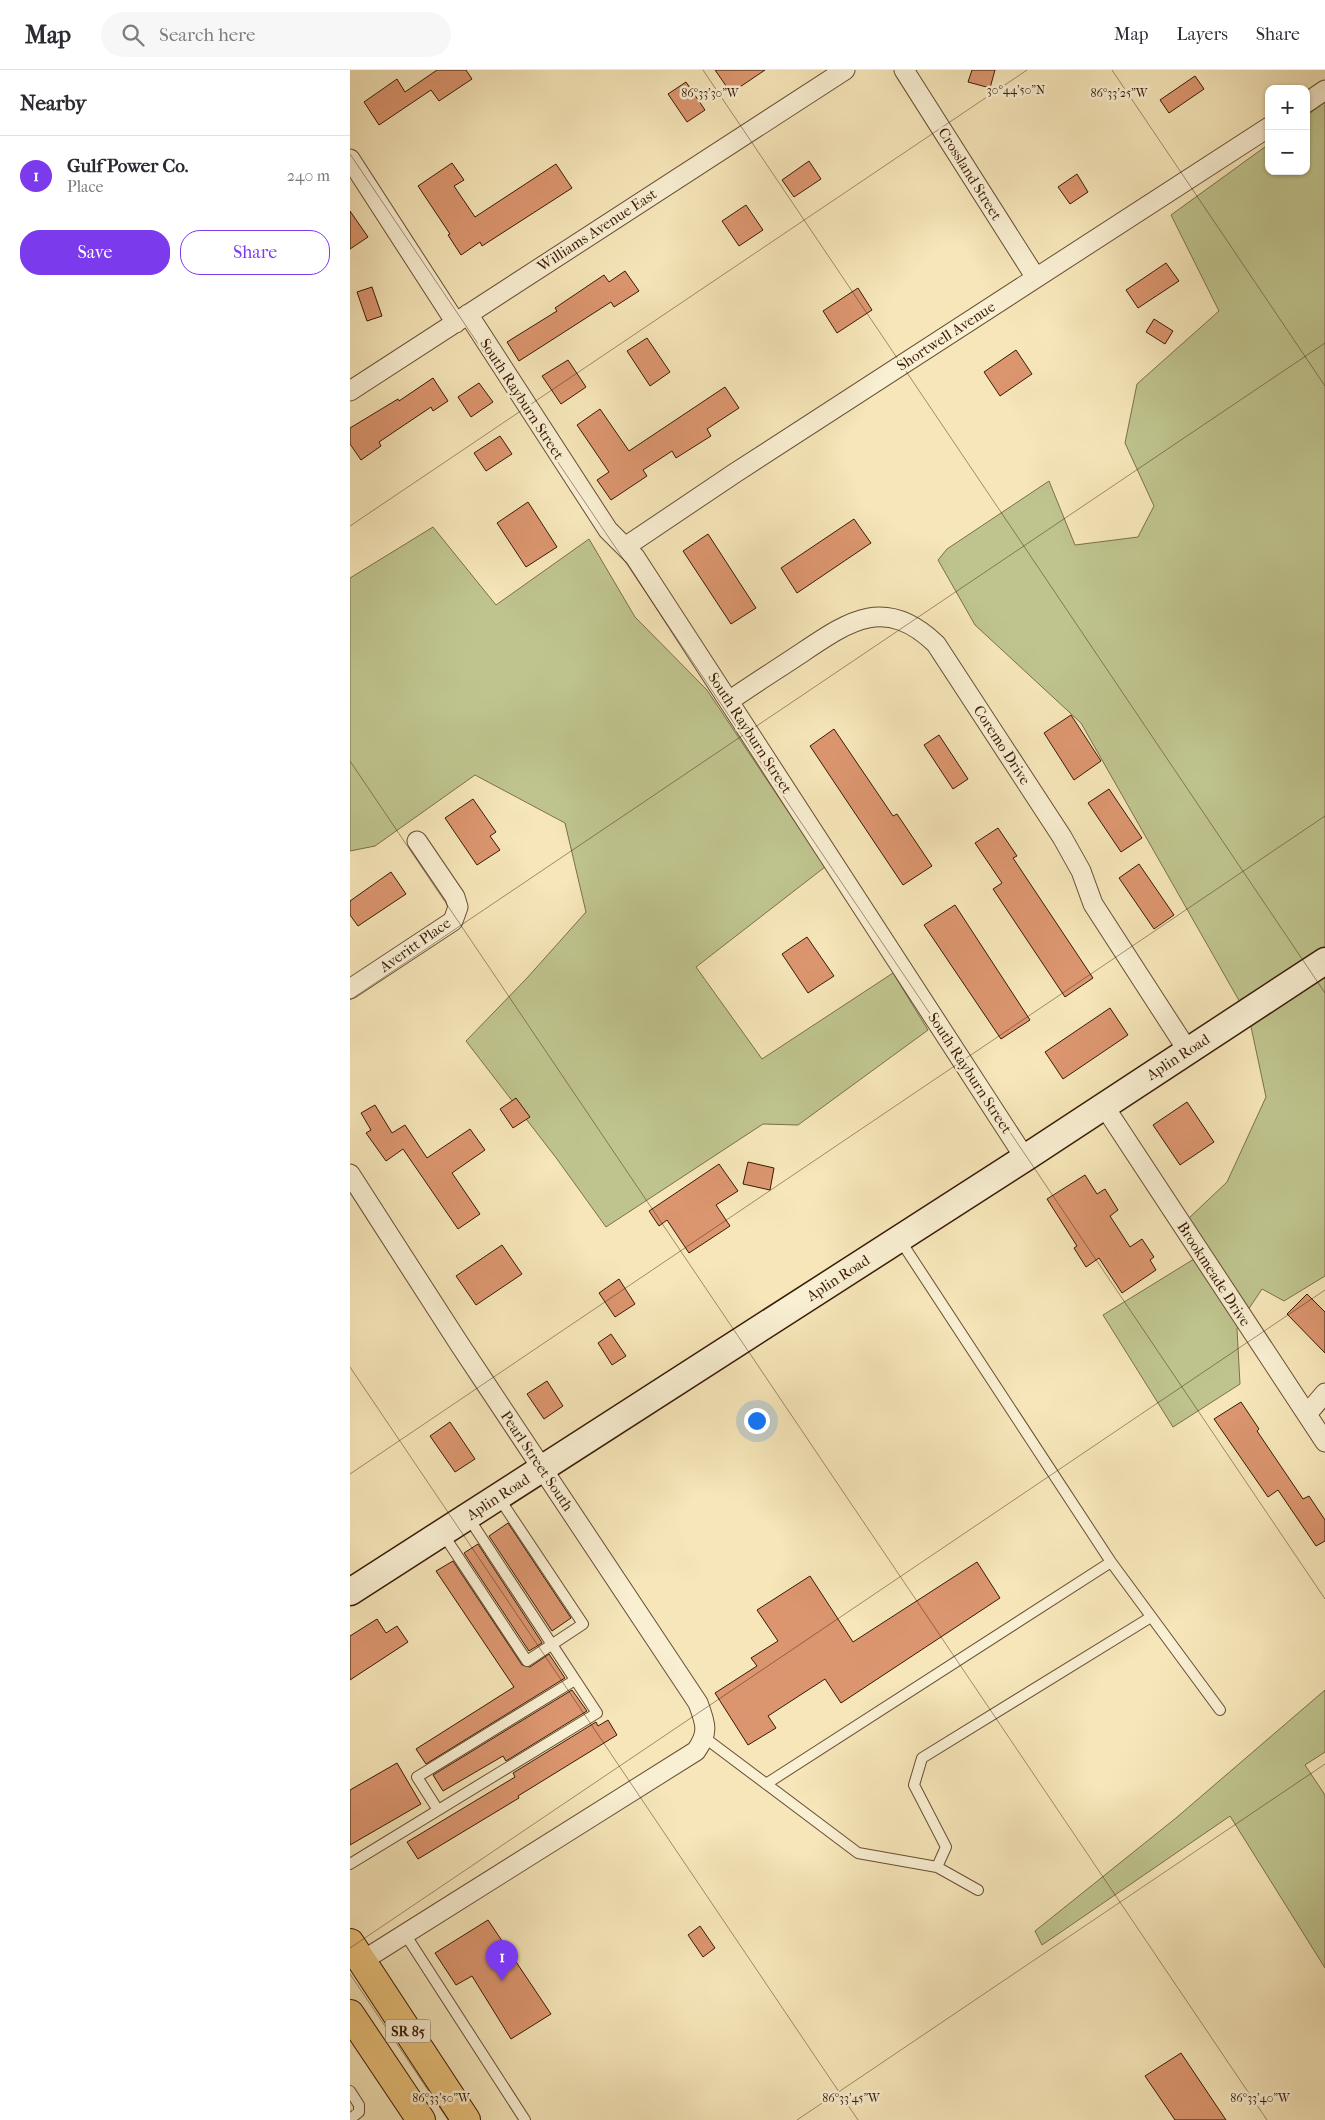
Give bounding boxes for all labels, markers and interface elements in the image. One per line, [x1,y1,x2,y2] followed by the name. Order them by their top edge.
[101,12,451,57] search box
[25,21,71,49] text: Map
[119,21,147,49] icon: search
[159,24,255,46] text: Search here
[1114,24,1148,45] text: Map
[1176,24,1228,45] text: Layers
[1256,24,1300,45] text: Share
[987,83,1045,97] text: 30°44'50"N
[1265,85,1310,175] map controls
[1265,85,1310,130] button: +
[681,86,740,100] text: 86°33'30"W
[1090,86,1149,100] text: 86°33'25"W
[20,91,86,115] text: Nearby
[934,124,1006,224] street label: Crossland Street
[1265,130,1310,175] button: −
[67,155,189,177] text: Gulf Power Co.
[33,166,39,185] text: 1
[287,166,330,185] text: 240 m
[67,177,103,196] text: Place
[533,184,661,276] street label: Williams Avenue East
[20,230,170,275] button: Save
[180,230,330,275] button: Share
[893,297,999,374] street label: Shortwell Avenue
[476,335,568,463] street label: South Rayburn Street
[704,669,796,797] street label: South Rayburn Street
[970,702,1035,789] street label: Coremo Drive
[375,914,455,977] street label: Averitt Place
[924,1009,1016,1137] street label: South Rayburn Street
[1142,1029,1214,1085] street label: Aplin Road
[1173,1218,1255,1330] street label: Brookmeade Drive
[802,1250,874,1306] street label: Aplin Road
[497,1407,577,1515] street label: Pearl Street South
[744,1408,770,1434] your location
[462,1469,534,1525] street label: Aplin Road
[486,1940,518,1981] pin: 1
[386,2020,430,2042] road number: SR 85
[412,2091,471,2105] text: 86°33'50"W
[822,2091,881,2105] text: 86°33'45"W
[1230,2091,1291,2105] text: 86°33'40"W

